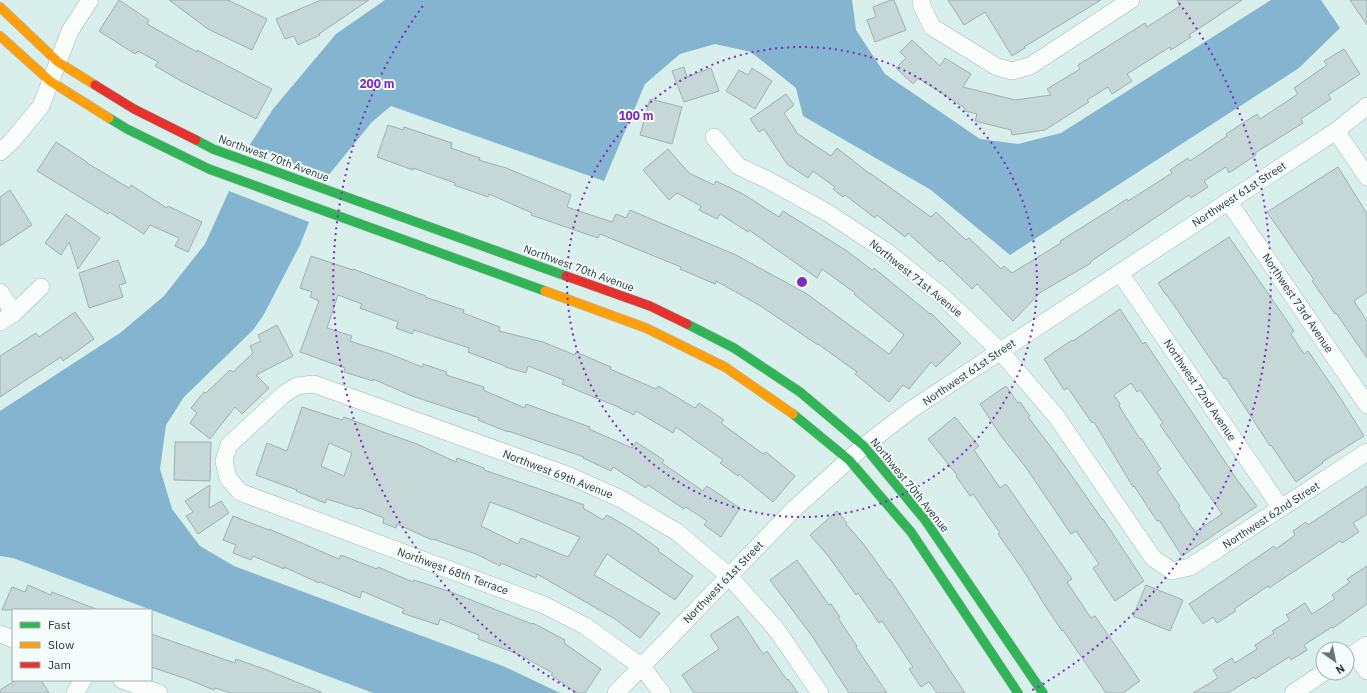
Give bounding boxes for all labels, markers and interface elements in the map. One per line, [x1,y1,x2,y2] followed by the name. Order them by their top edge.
[359,76,395,91] text: 200 m
[618,108,654,123] text: 100 m
[217,131,331,185] street label: Northwest 70th Avenue
[1189,158,1289,230] street label: Northwest 61st Street
[867,236,965,320] street label: Northwest 71st Avenue
[522,241,636,295] street label: Northwest 70th Avenue
[1259,251,1337,355] street label: Northwest 73rd Avenue
[795,275,809,289] centre of rings
[920,336,1018,408] street label: Northwest 61st Street
[1161,337,1239,443] street label: Northwest 72nd Avenue
[868,435,952,535] street label: Northwest 70th Avenue
[501,447,615,501] street label: Northwest 69th Avenue
[1220,478,1322,552] street label: Northwest 62nd Street
[680,538,766,626] street label: Northwest 61st Street
[396,544,510,598] street label: Northwest 68th Terrace
[12,609,152,681] legend
[48,617,71,632] text: Fast
[48,637,74,652] text: Slow
[1315,641,1355,681] north arrow
[48,657,71,672] text: Jam
[1333,661,1348,677] text: N

